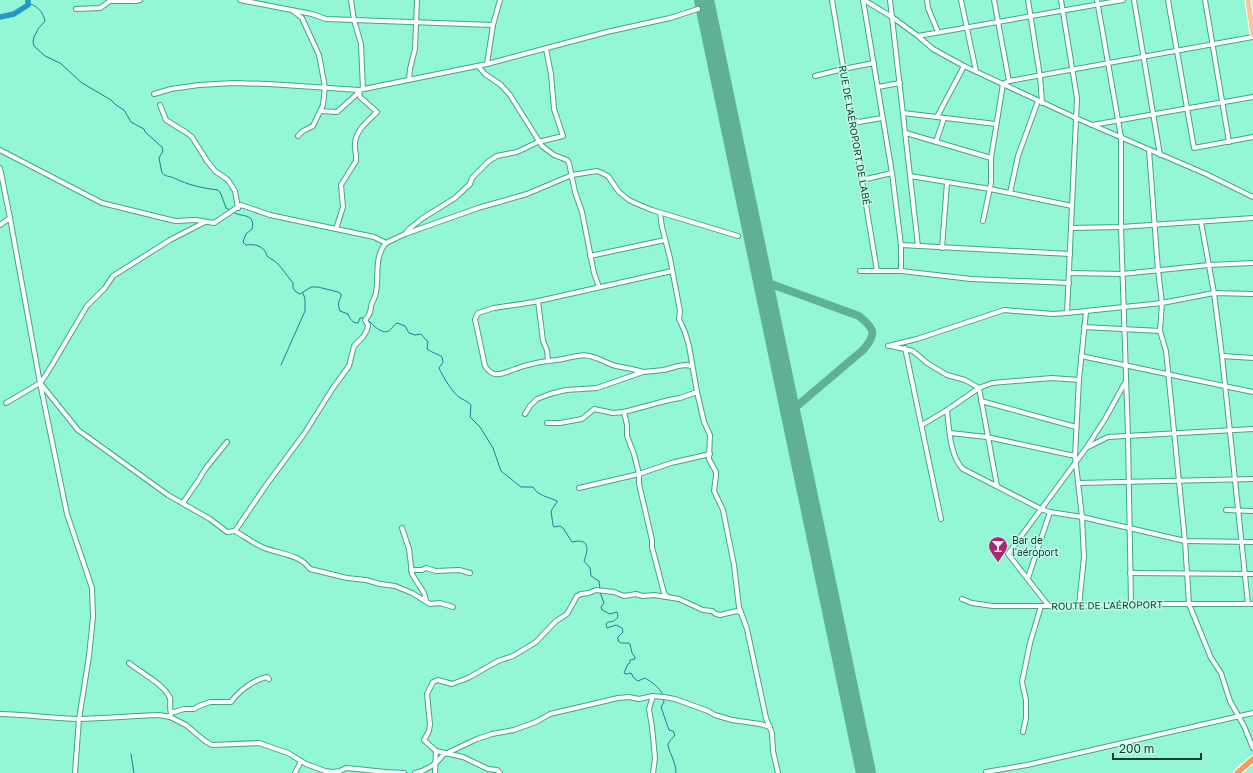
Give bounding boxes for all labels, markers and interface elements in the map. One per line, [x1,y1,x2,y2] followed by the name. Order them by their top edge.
[837,64,873,206] street label: RUE DE L'AÉROPORT DE LABÉ
[1012,534,1059,558] place label: Bar de l'aéroport
[987,535,1009,563] bar icon: Bar de l'aéroport
[1051,598,1163,612] street label: ROUTE DE L'AÉROPORT
[1113,735,1201,761] scale bar
[1119,741,1154,756] text: 200 m

